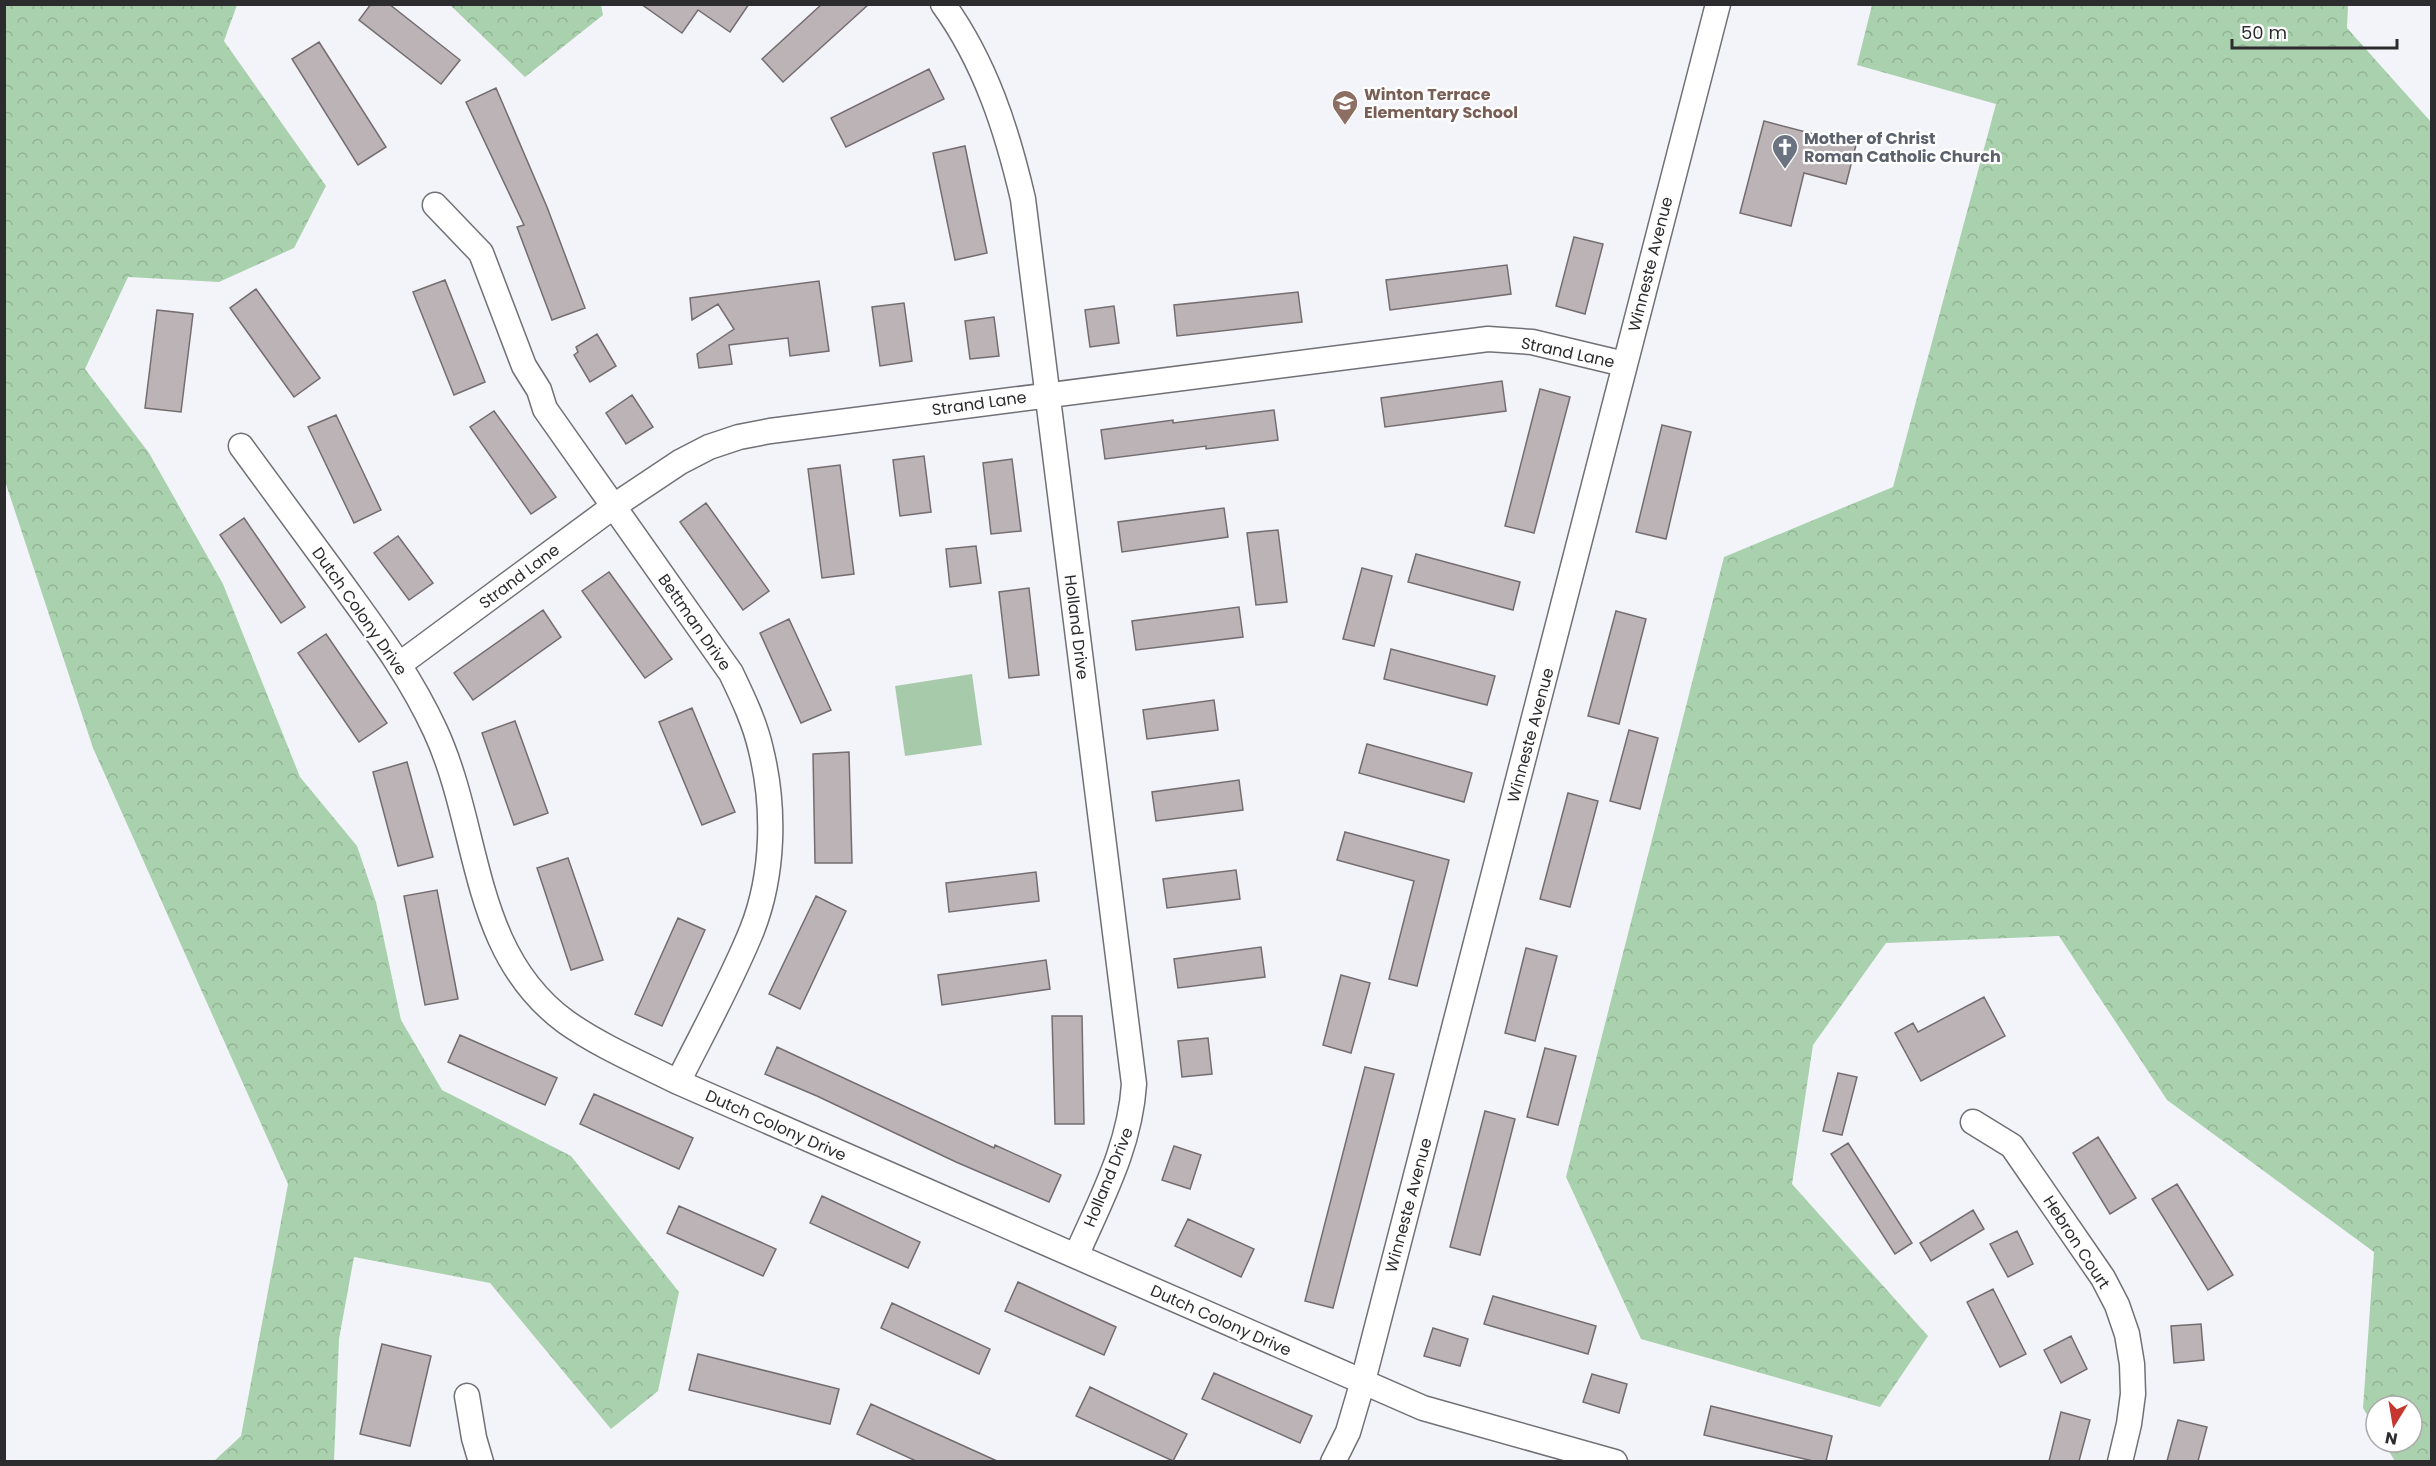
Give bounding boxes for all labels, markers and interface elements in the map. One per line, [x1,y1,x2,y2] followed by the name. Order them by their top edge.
[2232,12,2397,50] scale bar
[2241,20,2287,45] text: 50 m
[1364,83,1518,124] place label: Winton Terrace Elementary School
[1330,88,1360,126] school or university icon: Winton Terrace Elementary School
[1804,127,2001,168] place label: Mother of Christ Roman Catholic Church
[1770,132,1800,170] church icon: Mother of Christ Roman Catholic Church
[1623,194,1678,334] street label: Winneste Avenue
[1519,331,1617,374] street label: Strand Lane
[930,385,1028,422] street label: Strand Lane
[474,539,564,614] street label: Strand Lane
[307,542,413,680] street label: Dutch Colony Drive
[653,569,737,675] street label: Bettman Drive
[1059,573,1094,681] street label: Holland Drive
[1501,665,1560,805] street label: Winneste Avenue
[702,1084,850,1167] street label: Dutch Colony Drive
[1078,1124,1139,1230] street label: Holland Drive
[1379,1135,1438,1275] street label: Winneste Avenue
[2038,1191,2115,1294] street label: Hebron Court
[1147,1279,1295,1362] street label: Dutch Colony Drive
[2364,1394,2424,1454] north arrow
[2383,1426,2399,1451] text: N

